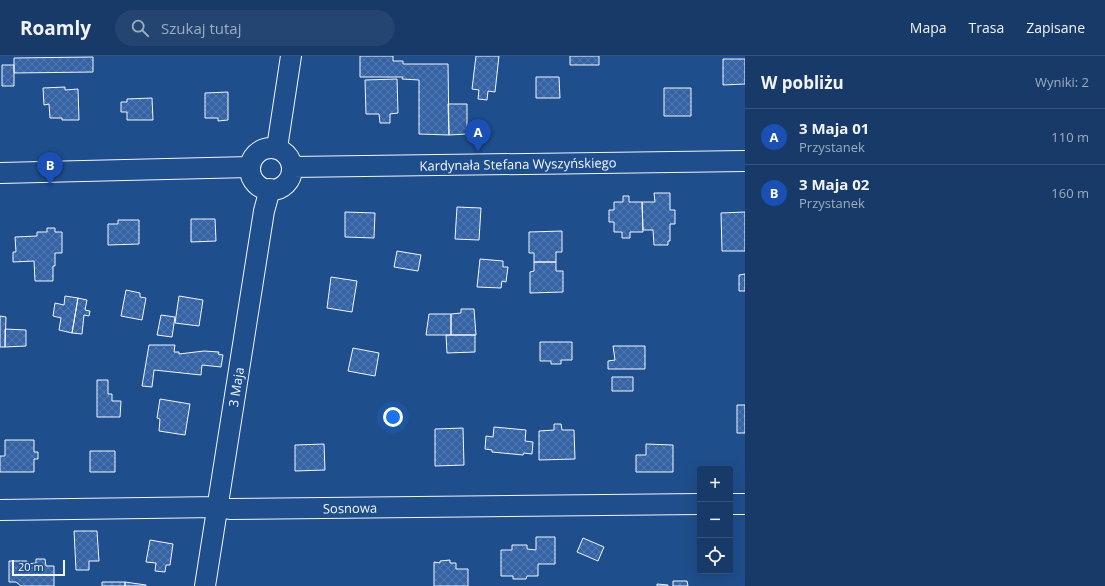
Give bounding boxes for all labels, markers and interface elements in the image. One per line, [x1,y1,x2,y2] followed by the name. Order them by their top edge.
[115,10,395,46] search box
[20,15,91,41] text: Roamly
[129,17,151,39] icon: search
[161,18,241,38] text: Szukaj tutaj
[910,18,947,37] text: Mapa
[969,18,1004,37] text: Trasa
[1026,18,1085,37] text: Zapisane
[761,71,844,94] text: W pobliżu
[1035,73,1089,91] text: Wyniki: 2
[799,118,869,138] text: 3 Maja 01
[465,119,491,152] pin: A
[770,128,778,146] text: A
[1051,128,1089,146] text: 110 m
[799,138,865,156] text: Przystanek
[37,152,63,185] pin: B
[419,153,617,175] street label: Kardynała Stefana Wyszyńskiego
[799,174,869,194] text: 3 Maja 02
[770,184,778,202] text: B
[1051,184,1089,202] text: 160 m
[799,194,865,212] text: Przystanek
[224,366,248,408] street label: 3 Maja
[383,407,403,427] your location
[697,466,733,574] map controls
[697,466,733,502] button: +
[323,499,377,517] street label: Sosnowa
[697,502,733,538] button: −
[697,538,733,574] button: locate
[12,558,65,577] scale bar
[18,559,44,574] text: 20 m

